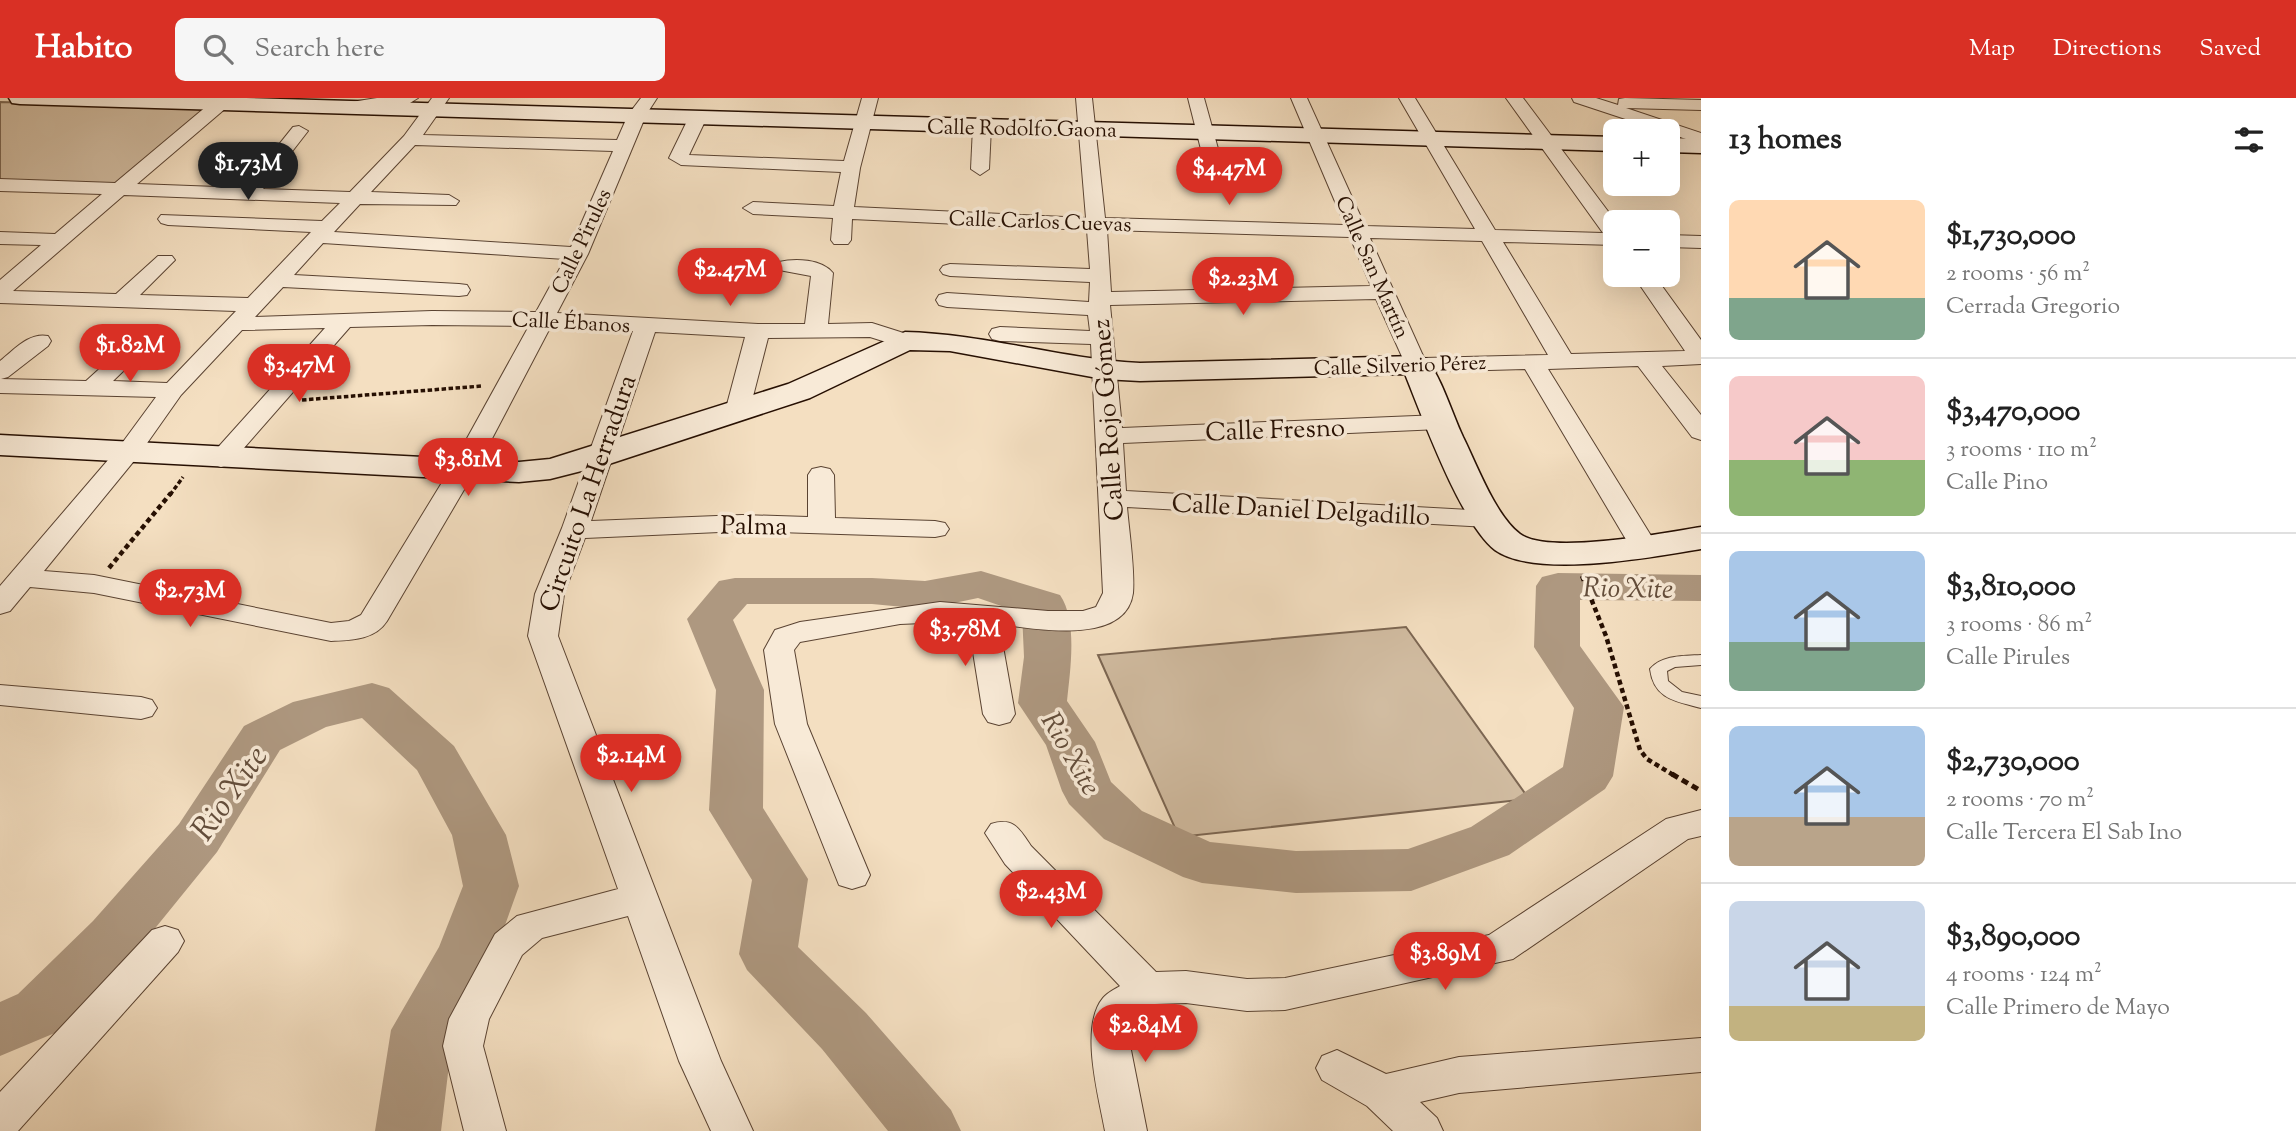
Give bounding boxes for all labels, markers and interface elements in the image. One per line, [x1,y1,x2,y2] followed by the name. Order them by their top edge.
[175,18,665,81] search box
[35,25,133,73] text: Habito
[199,30,237,68] icon: search
[255,31,385,68] text: Search here
[1969,32,2015,66] text: Map
[2053,32,2161,66] text: Directions
[2199,32,2261,66] text: Saved
[927,113,1117,147] street label: Calle Rodolfo Gaona
[1603,119,1680,287] map controls
[1603,119,1680,196] button: +
[1729,119,1842,162] text: 13 homes
[2230,121,2268,159] icon: filters
[191,142,305,202] pin: $1.73M
[214,148,282,181] text: $1.73M
[1172,148,1286,207] pin: $4.47M
[1192,153,1266,186] text: $4.47M
[545,184,620,299] street label: Calle Pirules
[1326,192,1416,344] street label: Calle San Martín
[948,205,1132,241] street label: Calle Carlos Cuevas
[1603,210,1680,287] button: −
[1946,215,2076,258] text: $1,730,000
[1785,228,1869,312] icon: home
[673,248,787,308] pin: $2.47M
[694,254,766,287] text: $2.47M
[1186,258,1300,317] pin: $2.23M
[1946,258,2090,291] text: 2 rooms · 56 m²
[1208,263,1278,296] text: $2.23M
[1946,291,2120,324] text: Cerrada Gregorio
[511,306,631,342] street label: Calle Ébanos
[1084,318,1135,522] street label: Calle Rojo Gómez
[73,324,187,384] pin: $1.82M
[95,330,165,363] text: $1.82M
[242,344,356,404] pin: $3.47M
[1313,349,1487,385] street label: Calle Silverio Pérez
[263,350,335,383] text: $3.47M
[531,370,647,617] street label: Circuito La Herradura
[1946,391,2081,434] text: $3,470,000
[1785,404,1869,488] icon: home
[1205,411,1346,452] street label: Calle Fresno
[1946,434,2097,467] text: 3 rooms · 110 m²
[411,438,525,498] pin: $3.81M
[434,444,502,477] text: $3.81M
[1946,467,2048,500] text: Calle Pino
[1171,486,1431,537] street label: Calle Daniel Delgadillo
[720,508,788,547] street label: Palma
[1946,566,2076,609] text: $3,810,000
[1583,569,1673,611] water label: Rio Xite
[133,570,247,629] pin: $2.73M
[155,575,225,608] text: $2.73M
[1785,579,1869,663] icon: home
[908,608,1022,668] pin: $3.78M
[1946,609,2092,642] text: 3 rooms · 86 m²
[929,614,1001,647] text: $3.78M
[1946,642,2070,675] text: Calle Pirules
[1030,705,1109,804] water label: Rio Xite
[574,734,688,794] pin: $2.14M
[181,737,281,852] water label: Rio Xite
[596,740,666,773] text: $2.14M
[1946,741,2080,784] text: $2,730,000
[1785,754,1869,838] icon: home
[1946,784,2094,817] text: 2 rooms · 70 m²
[1946,817,2182,850] text: Calle Tercera El Sab Ino
[994,870,1108,930] pin: $2.43M
[1016,876,1086,909] text: $2.43M
[1946,916,2081,959] text: $3,890,000
[1785,929,1869,1013] icon: home
[1388,932,1502,992] pin: $3.89M
[1409,938,1481,971] text: $3.89M
[1946,959,2102,992] text: 4 rooms · 124 m²
[1946,992,2170,1025] text: Calle Primero de Mayo
[1088,1004,1202,1064] pin: $2.84M
[1109,1010,1181,1043] text: $2.84M

